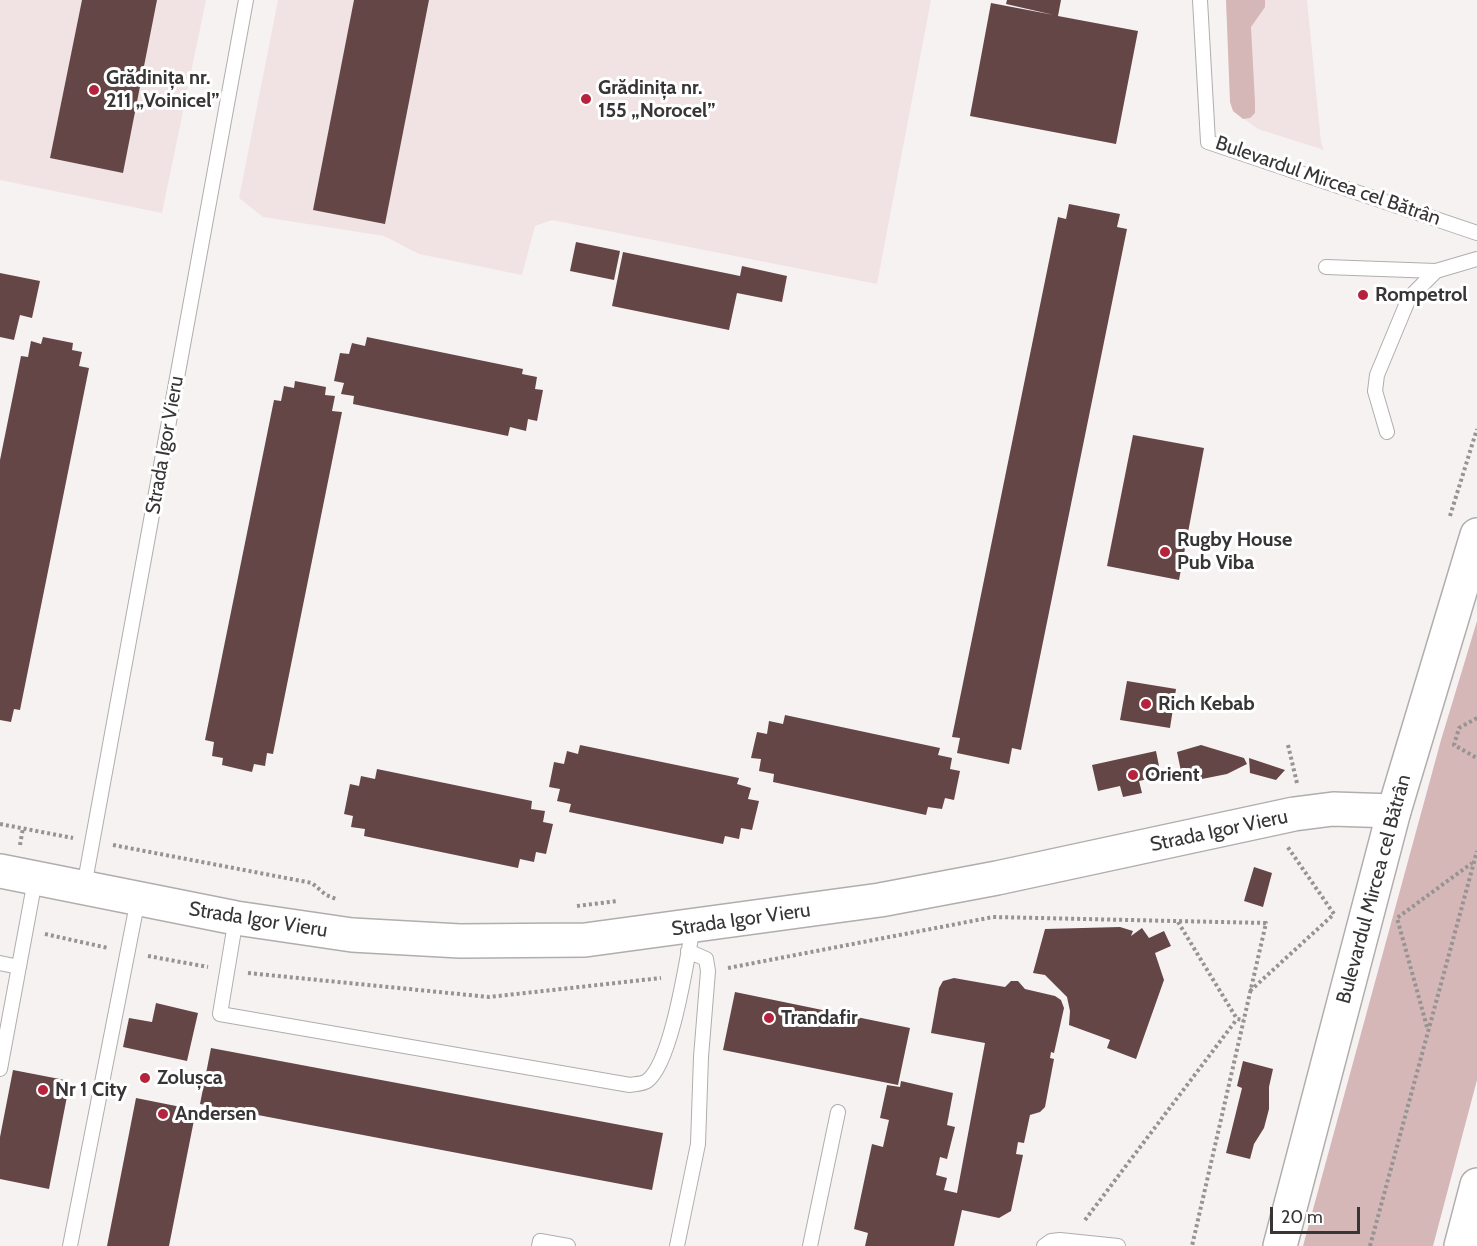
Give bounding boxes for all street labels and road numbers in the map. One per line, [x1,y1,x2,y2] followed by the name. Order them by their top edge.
[1212,131,1444,231] street label: Bulevardul Mircea cel Bătrân
[141,374,189,516] street label: Strada Igor Vieru
[1332,772,1416,1006] street label: Bulevardul Mircea cel Bătrân
[1148,805,1290,857] street label: Strada Igor Vieru
[187,897,329,943] street label: Strada Igor Vieru
[670,898,812,942] street label: Strada Igor Vieru

